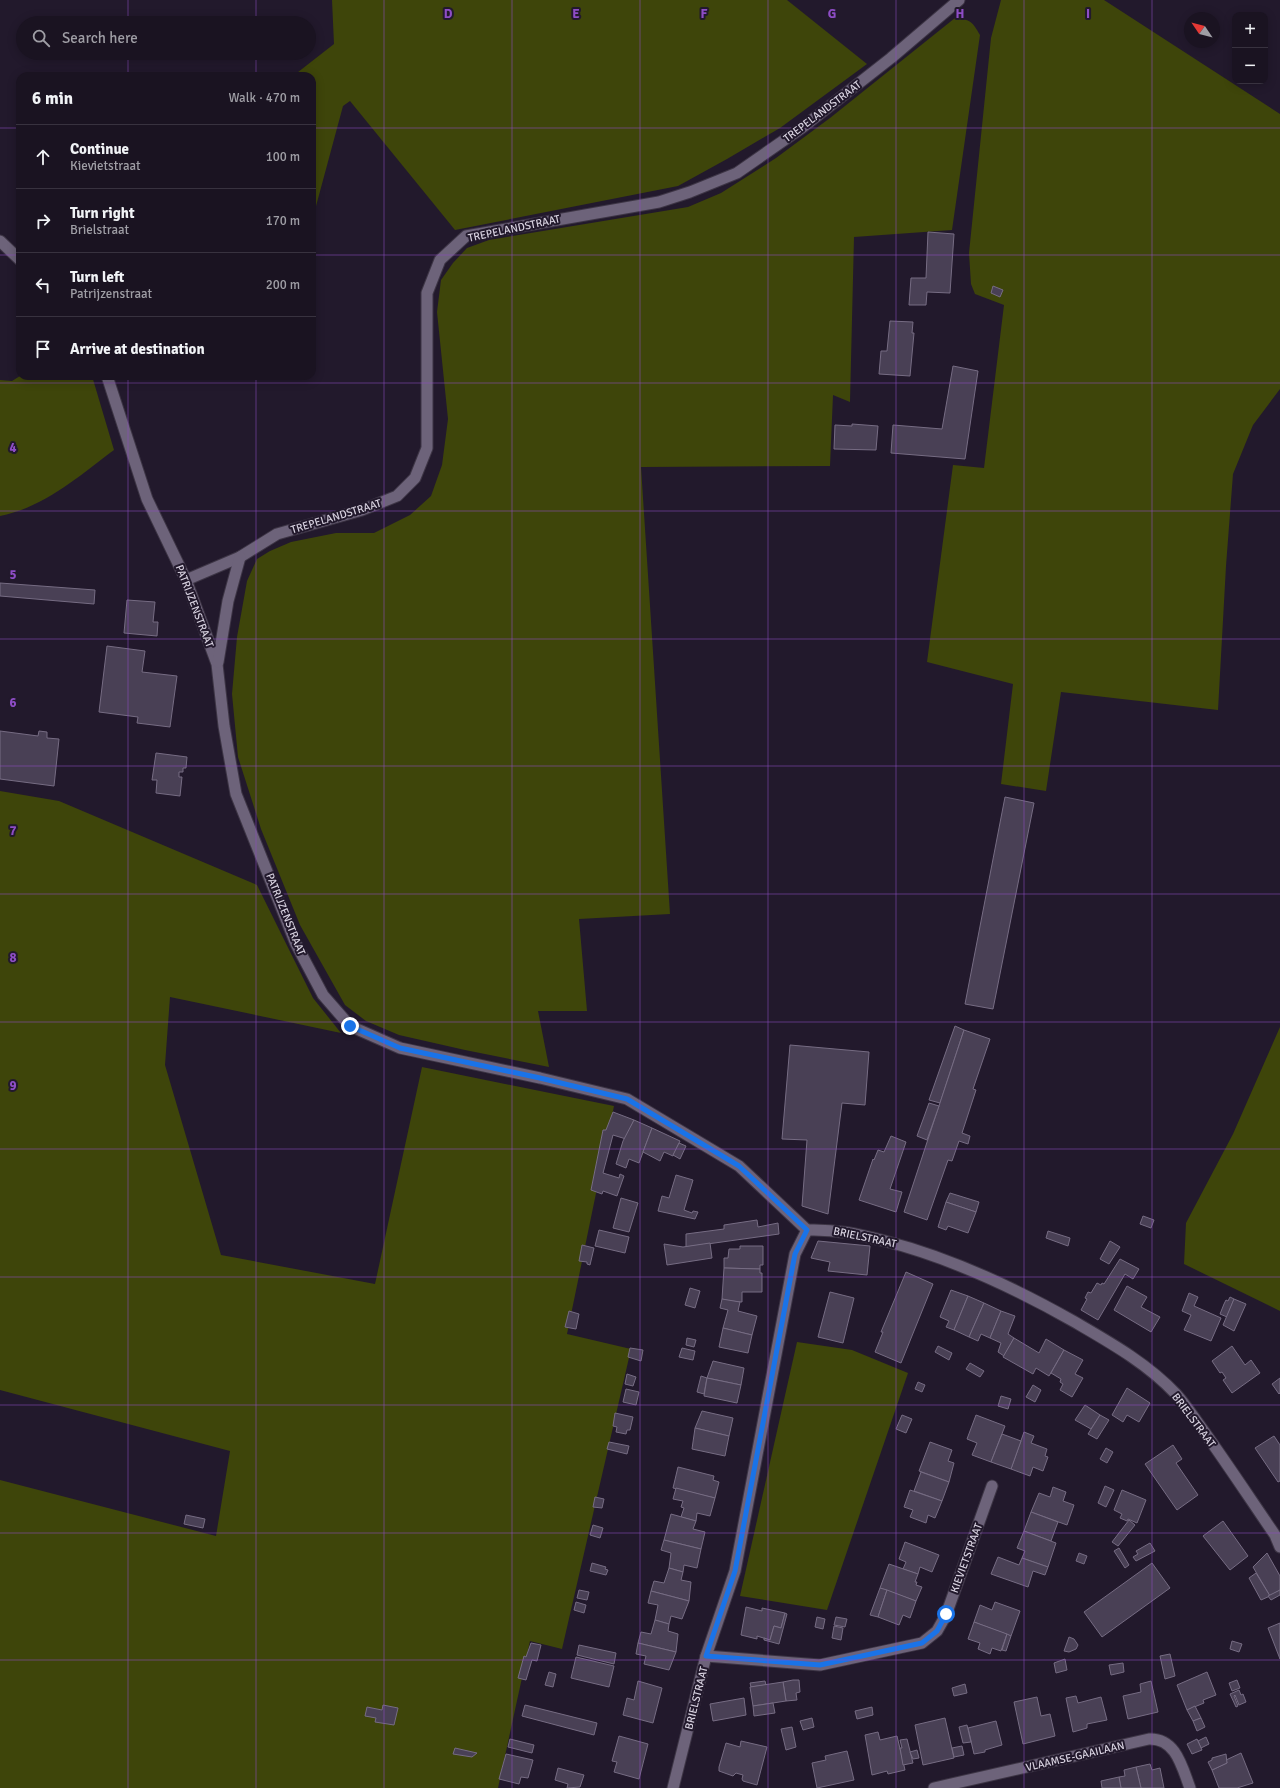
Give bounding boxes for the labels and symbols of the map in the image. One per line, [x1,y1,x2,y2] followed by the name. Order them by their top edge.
[444,6,453,22] text: D
[572,6,580,22] text: E
[701,6,708,22] text: F
[828,6,836,22] text: G
[956,6,964,22] text: H
[1086,6,1090,22] text: I
[1184,12,1220,48] north arrow
[781,78,864,145] street label: TREPELANDSTRAAT
[467,212,562,245] street label: TREPELANDSTRAAT
[9,440,17,456] text: 4
[289,496,383,536] street label: TREPELANDSTRAAT
[173,563,216,650] street label: PATRIJZENSTRAAT
[9,567,17,583] text: 5
[9,695,17,711] text: 6
[9,823,17,839] text: 7
[263,871,308,958] street label: PATRIJZENSTRAAT
[9,950,17,966] text: 8
[341,1017,359,1035] route end
[9,1078,17,1094] text: 9
[832,1224,898,1251] street label: BRIELSTRAAT
[1169,1391,1219,1450] street label: BRIELSTRAAT
[948,1521,985,1595] street label: KIEVIETSTRAAT
[937,1605,955,1623] route start
[682,1665,711,1731] street label: BRIELSTRAAT
[1025,1739,1126,1774] street label: VLAAMSE-GAAILAAN

